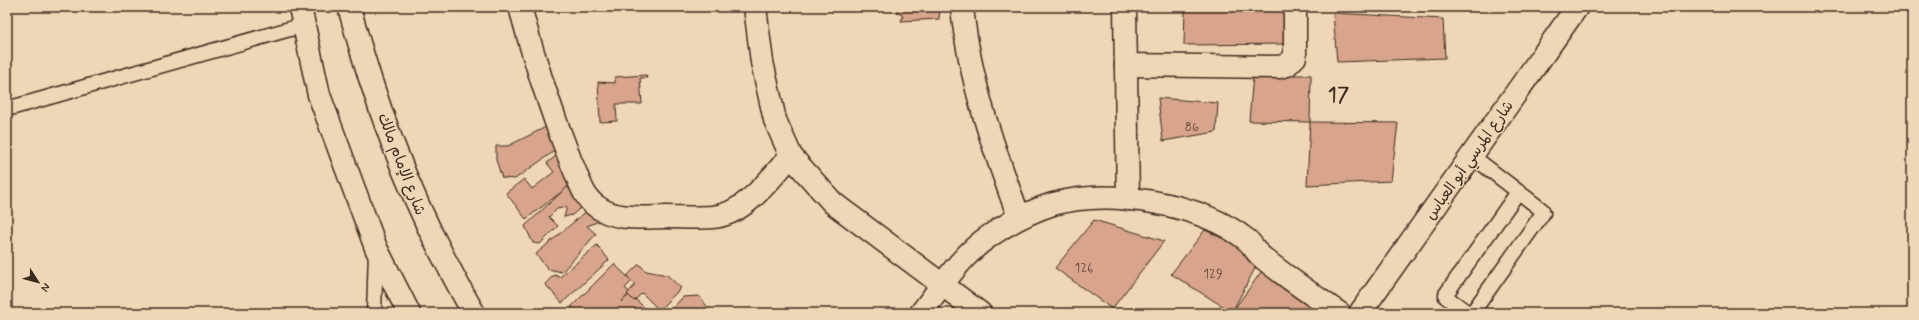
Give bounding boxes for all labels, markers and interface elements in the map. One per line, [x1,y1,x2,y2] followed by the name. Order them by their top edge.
[1328,83,1350,108] district label: 17
[1421,97,1520,225] street label: شارع المرسي أبو العباس
[372,111,430,218] street label: شارع الإمام مالك
[1185,119,1199,136] house number: 86
[1075,260,1093,277] house number: 126
[18,262,58,302] north arrow
[1203,266,1223,283] house number: 129
[37,280,53,294] text: N

